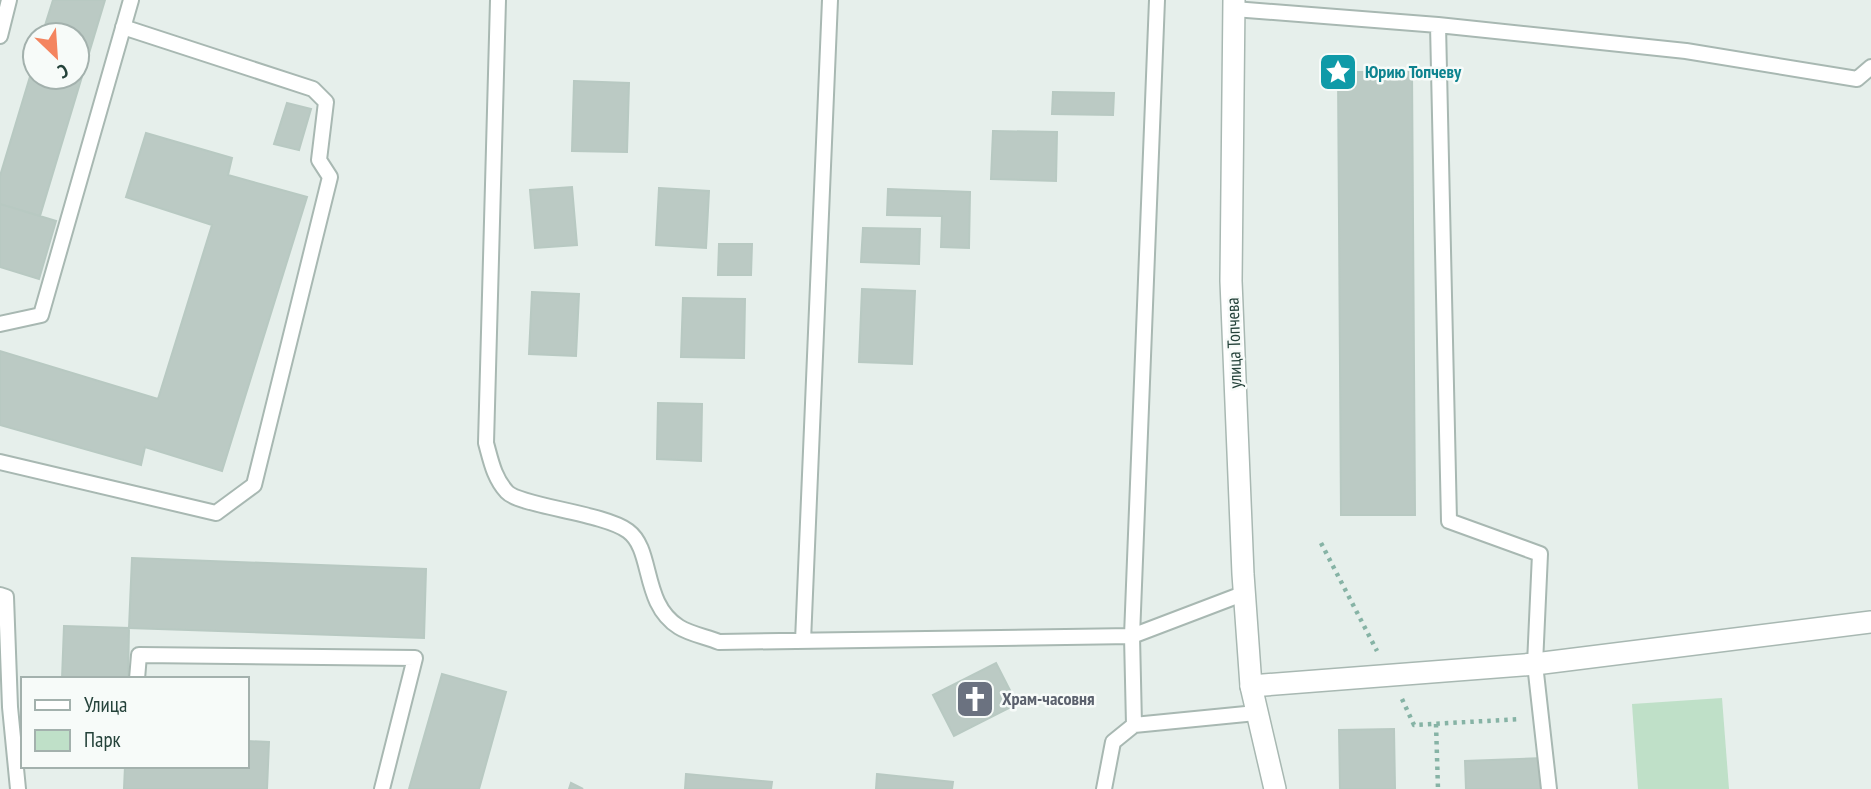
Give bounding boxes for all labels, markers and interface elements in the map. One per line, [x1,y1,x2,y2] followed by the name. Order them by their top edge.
[21,21,91,91] north arrow
[1317,51,1359,93] place icon: Юрию Топчеву
[54,59,72,84] text: С
[1365,60,1462,83] place label: Юрию Топчеву
[1220,297,1247,389] street label: улица Топчева
[21,677,248,768] legend
[954,678,996,720] church icon: Храм-часовня
[1002,687,1094,710] place label: Храм-часовня
[84,691,127,718] text: Улица
[84,726,121,753] text: Парк

